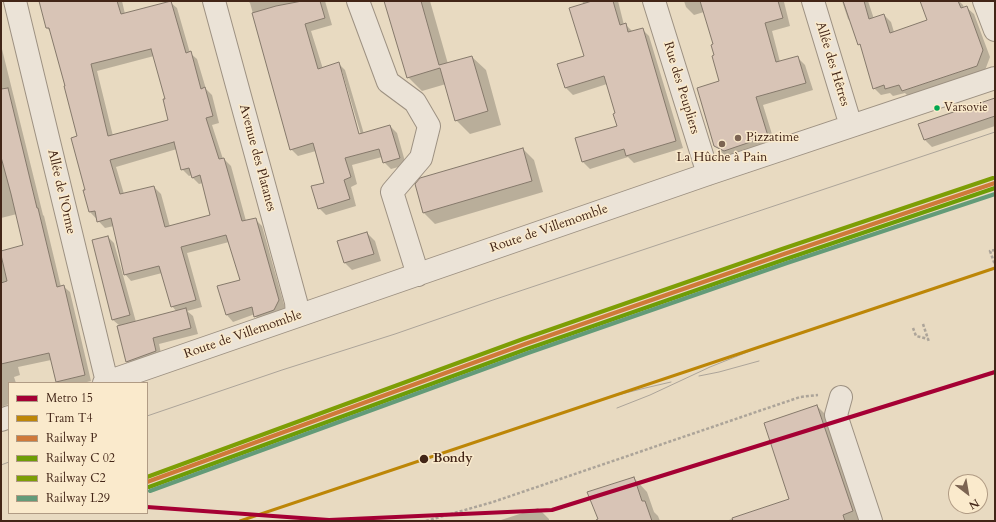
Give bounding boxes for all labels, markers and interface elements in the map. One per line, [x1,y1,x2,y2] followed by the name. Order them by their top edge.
[812,20,852,108] street label: Allée des Hêtres
[660,40,702,136] street label: Rue des Peupliers
[944,101,988,115] place label: Varsovie
[235,103,279,213] street label: Avenue des Platanes
[932,103,942,113] marker: Varsovie
[746,130,799,146] place label: Pizzatime
[733,133,743,143] marker: Pizzatime
[717,139,727,149] marker: La Hûche à Pain
[44,148,78,236] street label: Allée de l'Orme
[677,150,767,166] place label: La Hûche à Pain
[488,201,610,257] street label: Route de Villemomble
[182,307,304,363] street label: Route de Villemomble
[8,382,148,514] legend
[46,390,93,406] text: Metro 15
[46,410,93,426] text: Tram T4
[46,430,97,446] text: Railway P
[46,450,115,466] text: Railway C 02
[433,451,473,467] place label: Bondy
[418,453,430,465] marker: Bondy
[46,470,106,486] text: Railway C2
[948,474,988,514] north arrow
[46,490,110,506] text: Railway L29
[966,495,982,513] text: N

